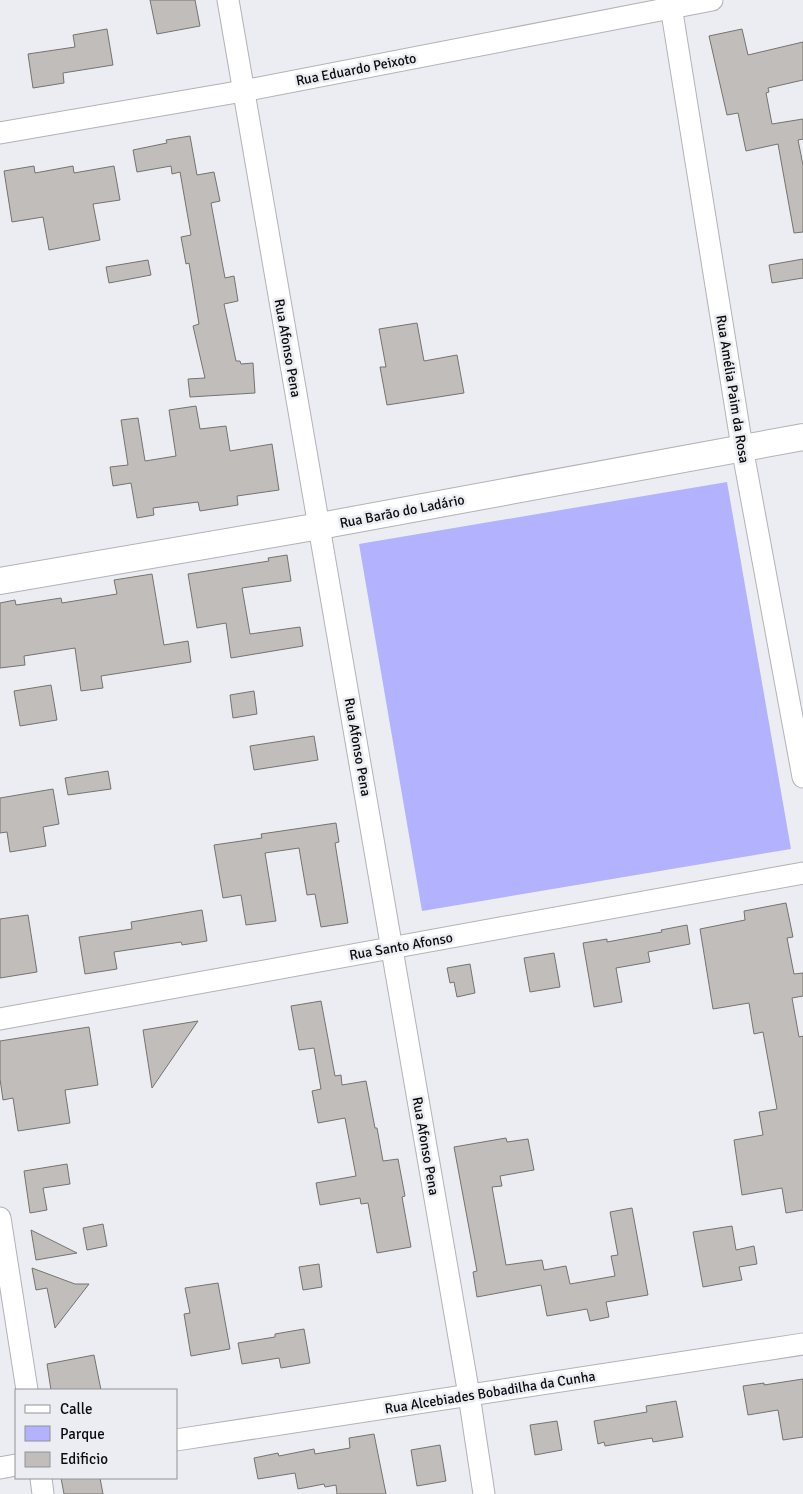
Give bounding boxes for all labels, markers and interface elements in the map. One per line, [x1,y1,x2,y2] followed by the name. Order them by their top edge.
[294,49,418,90] street label: Rua Eduardo Peixoto
[270,298,305,399] street label: Rua Afonso Pena
[712,314,753,464] street label: Rua Amélia Paim da Rosa
[338,491,466,532] street label: Rua Barão do Ladário
[340,697,375,798] street label: Rua Afonso Pena
[348,929,454,964] street label: Rua Santo Afonso
[408,1096,443,1197] street label: Rua Afonso Pena
[384,1367,597,1418] street label: Rua Alcebiades Bobadilha da Cunha
[15,1389,178,1479] legend
[60,1400,93,1418] text: Calle
[60,1425,105,1443] text: Parque
[60,1450,108,1468] text: Edificio

